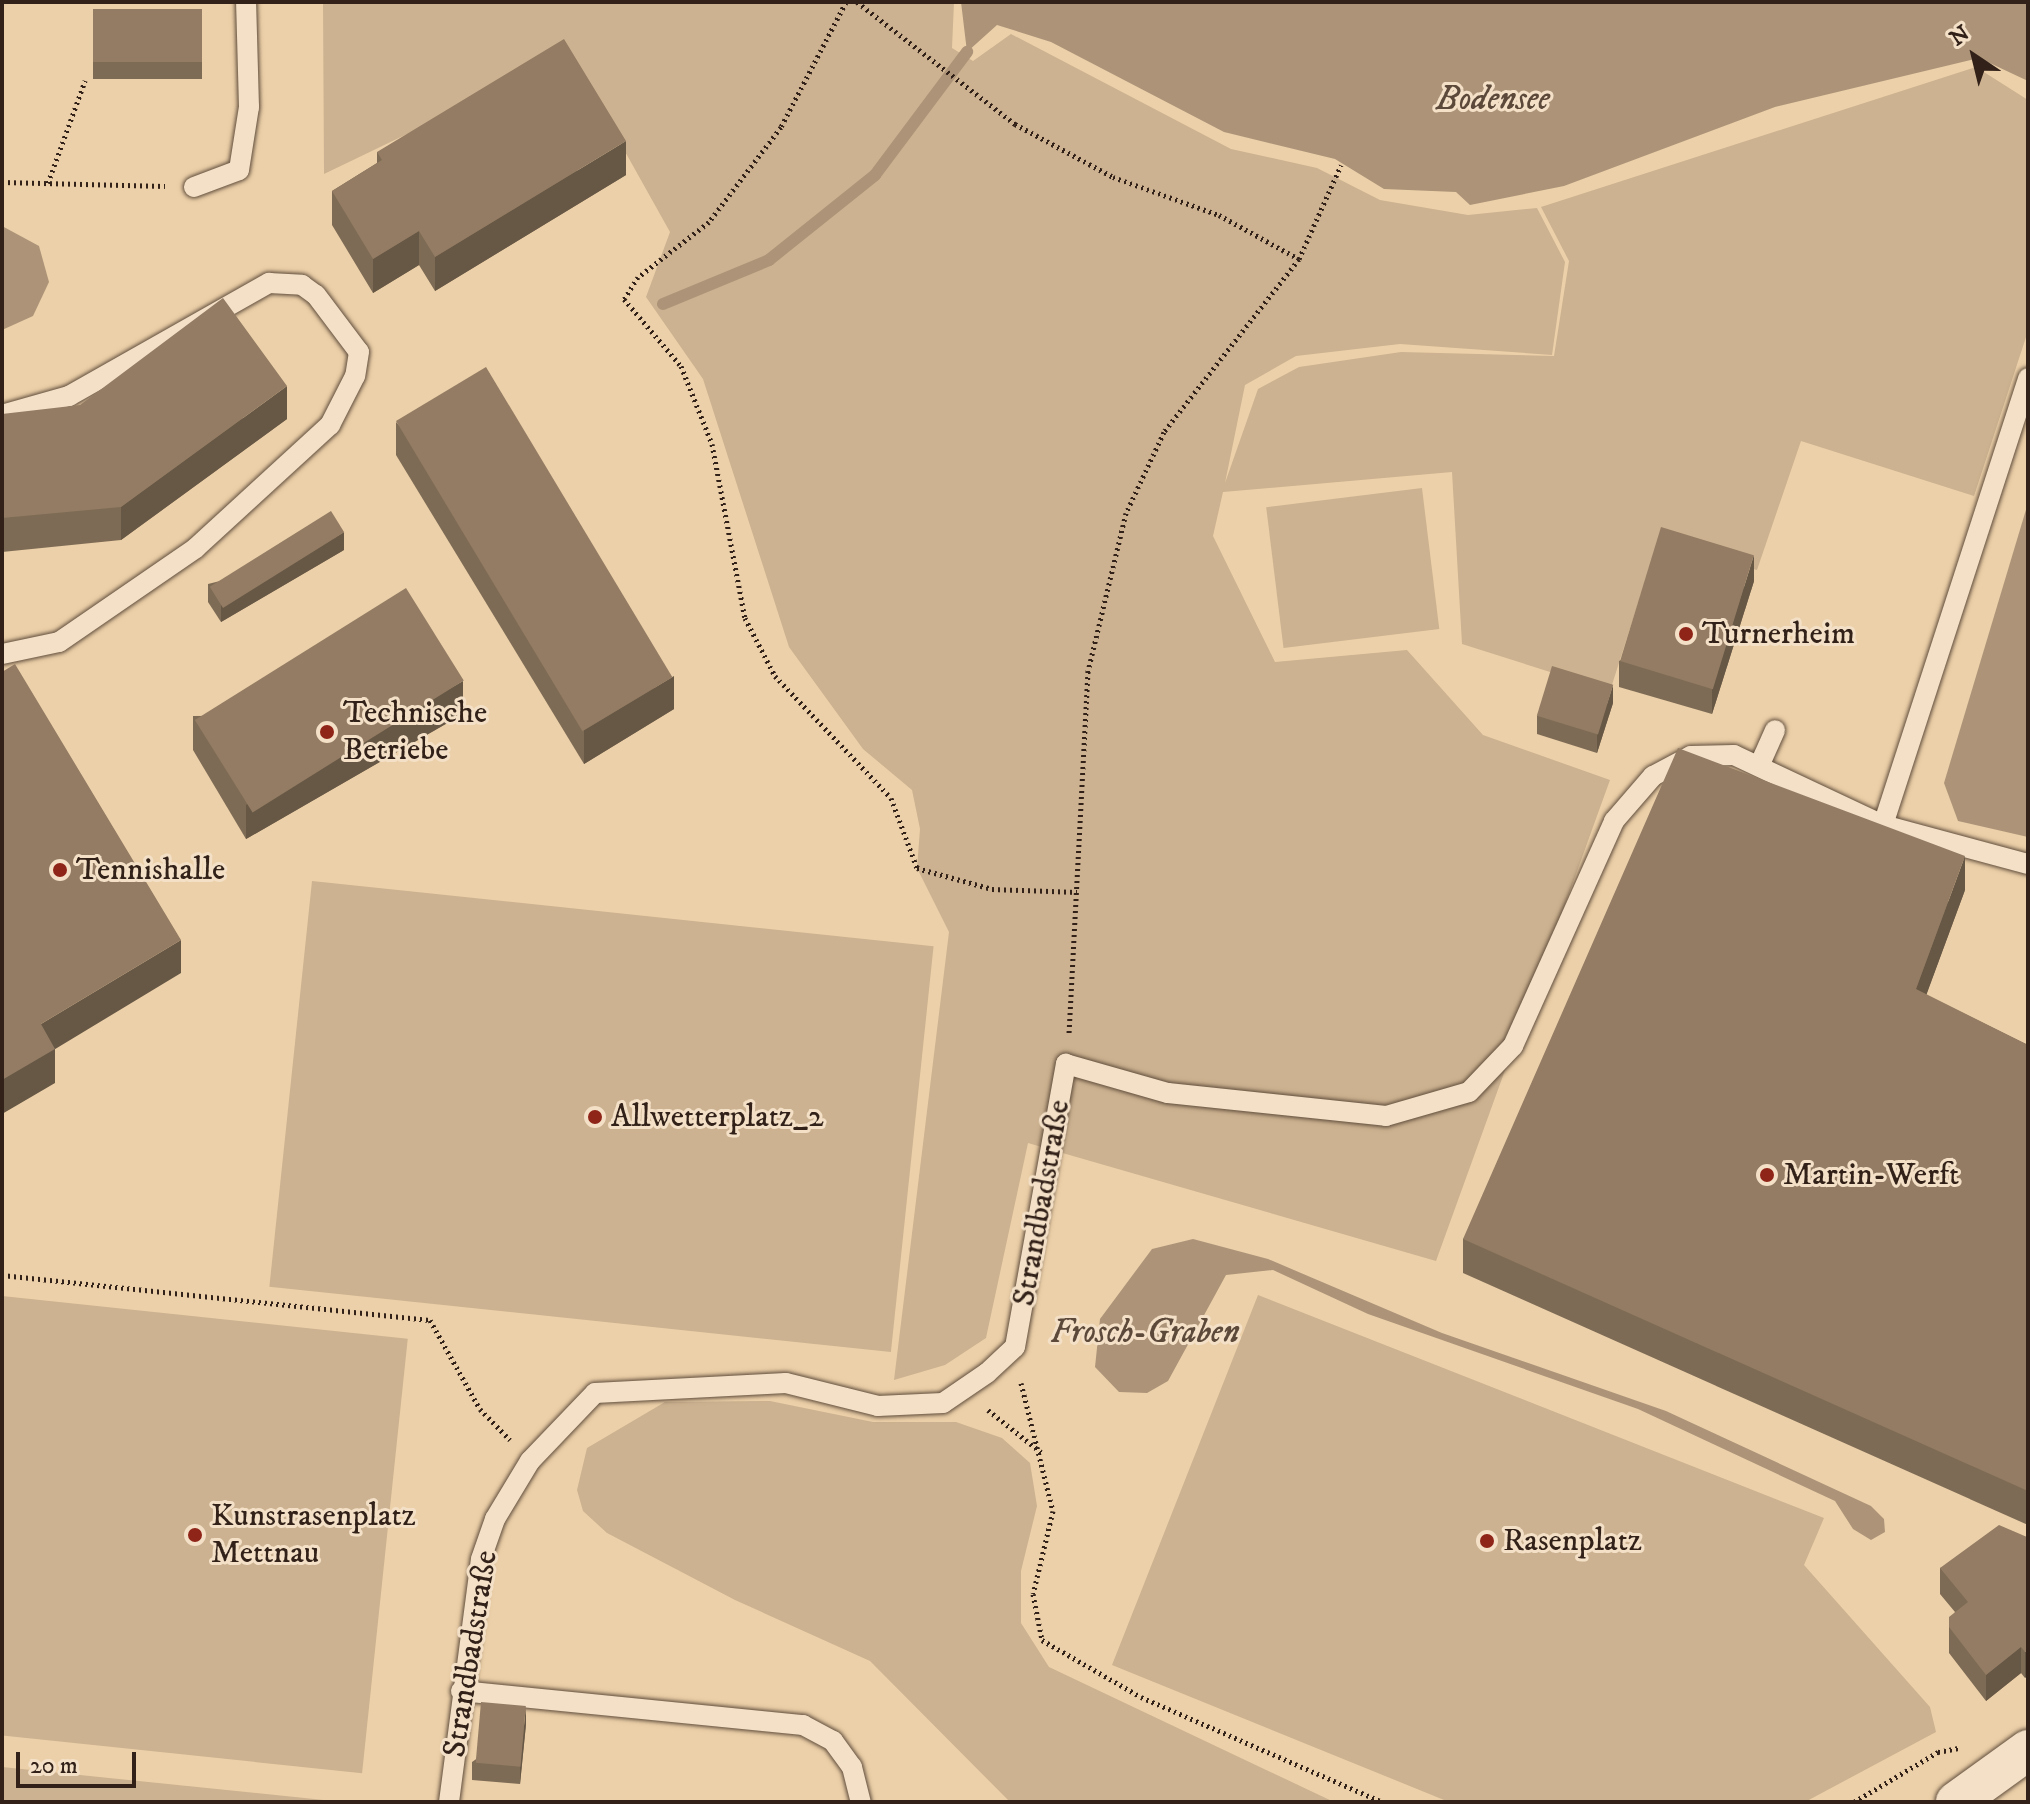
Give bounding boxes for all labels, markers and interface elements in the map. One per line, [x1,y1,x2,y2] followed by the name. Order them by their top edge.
[1934,16,2014,96] north arrow
[1945,20,1975,52] text: N
[1436,80,1550,120] water label: Bodensee
[1702,615,1855,653] place label: Turnerheim
[1677,625,1695,643] marker: Turnerheim
[343,695,487,770] place label: Technische Betriebe
[318,723,336,741] marker: Technische Betriebe
[76,851,225,889] place label: Tennishalle
[51,861,69,879] marker: Tennishalle
[1005,1097,1079,1309] street label: Strandbadstraße
[611,1098,824,1136] place label: Allwetterplatz_2
[586,1108,604,1126] marker: Allwetterplatz_2
[1783,1156,1959,1194] place label: Martin-Werft
[1758,1166,1776,1184] marker: Martin-Werft
[1050,1313,1240,1353] water label: Frosch-Graben
[211,1498,416,1573] place label: Kunstrasenplatz Mettnau
[1503,1522,1642,1560] place label: Rasenplatz
[186,1526,204,1544] marker: Kunstrasenplatz Mettnau
[1478,1532,1496,1550] marker: Rasenplatz
[436,1548,506,1760] street label: Strandbadstraße
[20,1736,140,1786] scale bar
[30,1751,78,1781] text: 20 m

